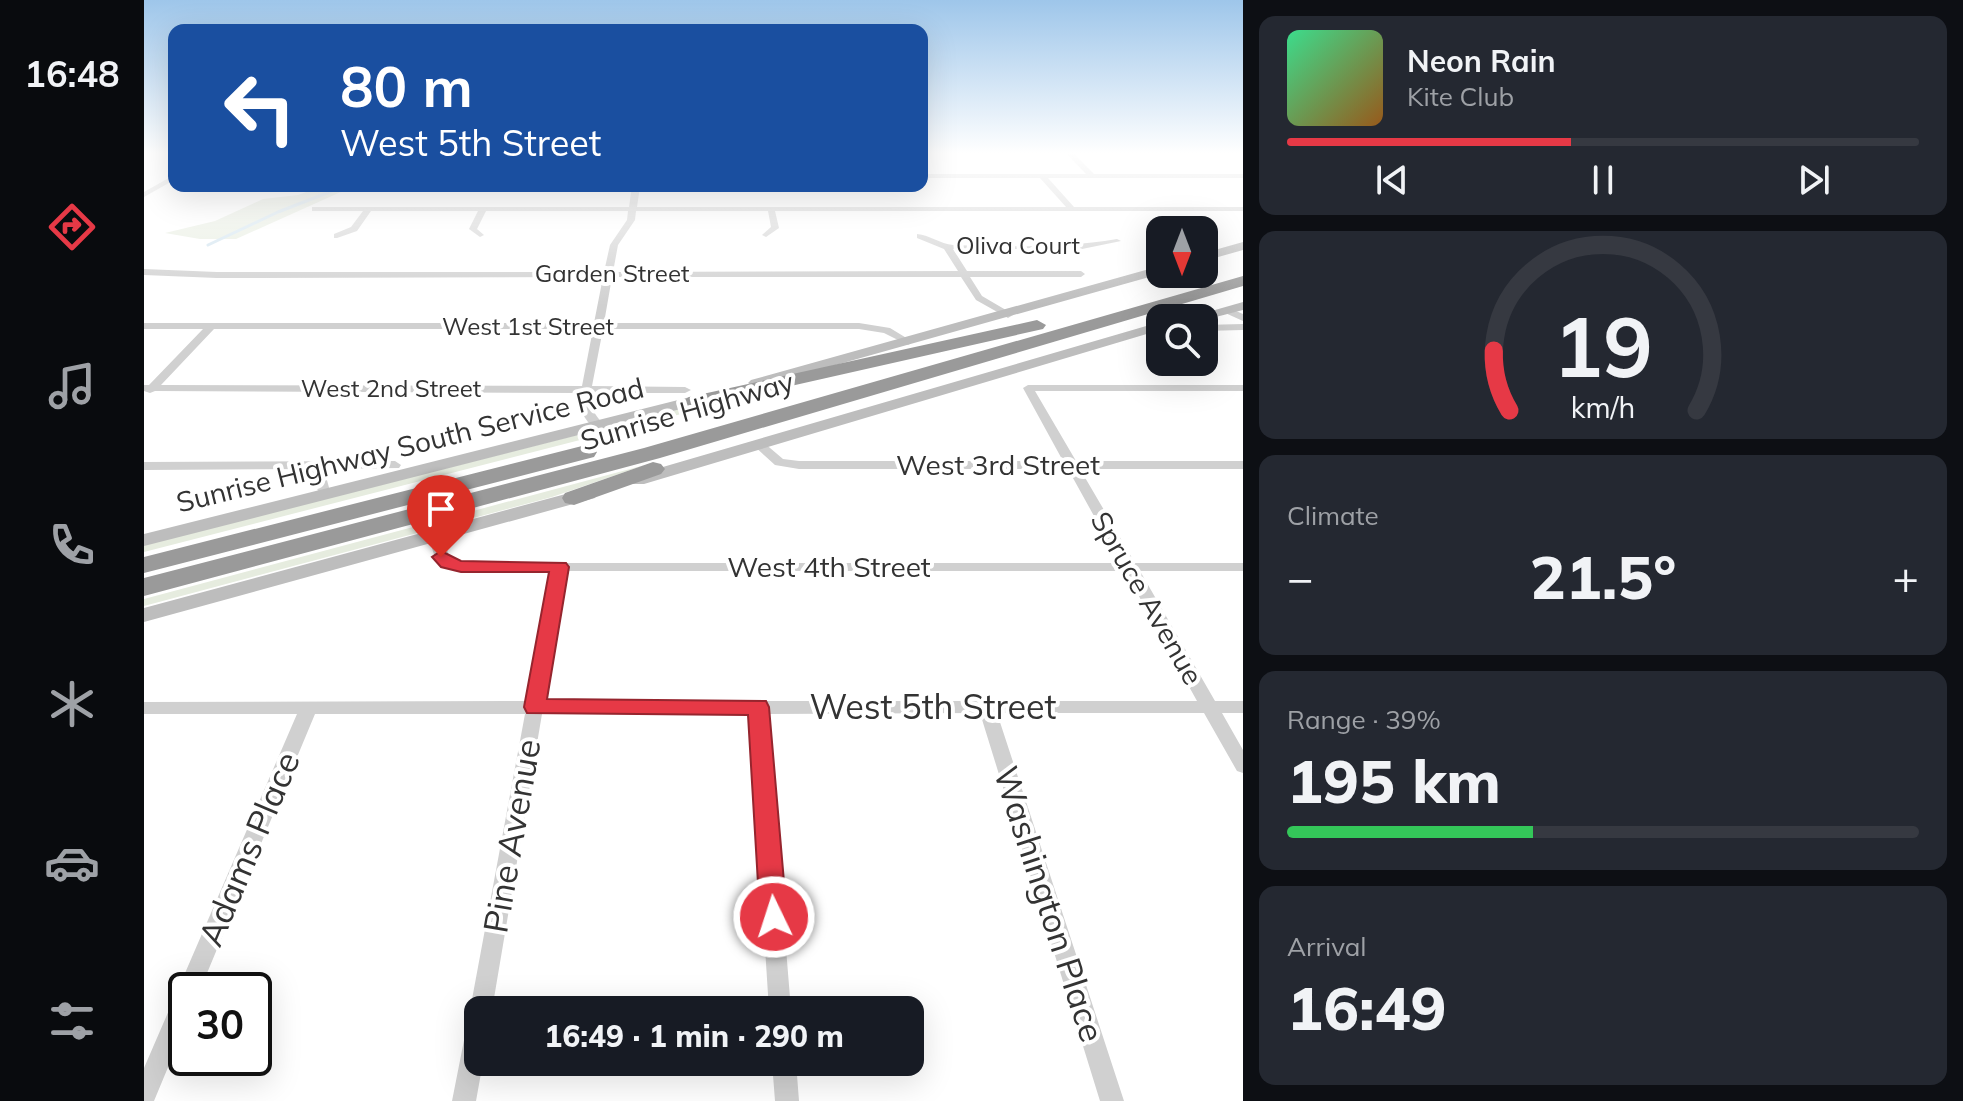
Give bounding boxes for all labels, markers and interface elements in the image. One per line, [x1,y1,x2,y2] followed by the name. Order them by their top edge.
[1407,42,1556,80] text: Neon Rain
[24,51,120,96] text: 16:48
[340,51,473,121] text: 80 m
[208,56,312,160] icon: left
[1407,80,1514,113] text: Kite Club
[340,120,601,165] text: West 5th Street
[1370,158,1414,202] icon: previous
[1581,158,1625,202] icon: pause
[1792,158,1836,202] icon: next
[44,199,100,255] icon: directions
[1146,216,1218,288] north arrow
[1146,216,1218,376] map controls
[956,230,1080,260] street label: Oliva Court
[535,258,689,288] street label: Garden Street
[1553,293,1653,398] text: 19
[1146,304,1218,376] button: search
[442,311,614,341] street label: West 1st Street
[44,358,100,414] icon: music
[576,363,798,458] street label: Sunrise Highway
[173,369,647,520] street label: Sunrise Highway South Service Road
[301,373,481,403] street label: West 2nd Street
[1571,389,1635,425] text: km/h
[896,447,1100,482] street label: West 3rd Street
[407,475,475,557] pin
[419,487,463,531] icon: arrive
[1287,499,1379,532] text: Climate
[1084,505,1211,691] street label: Spruce Avenue
[44,517,100,573] icon: phone
[1530,539,1676,614] text: 21.5°
[727,549,931,584] street label: West 4th Street
[1287,550,1313,605] text: −
[1893,550,1919,605] text: +
[44,676,100,732] icon: climate
[810,685,1057,728] street label: West 5th Street
[1287,703,1441,736] text: Range · 39%
[473,736,550,936] street label: Pine Avenue
[1287,743,1501,818] text: 195 km
[188,745,309,952] street label: Adams Place
[985,761,1114,1047] street label: Washington Place
[44,835,100,891] icon: car
[732,875,816,959] position arrow
[1287,930,1367,963] text: Arrival
[1287,970,1447,1045] text: 16:49
[168,972,272,1076] speed limit sign: 30
[44,993,100,1049] icon: filters
[544,1017,844,1055] text: 16:49 · 1 min · 290 m

